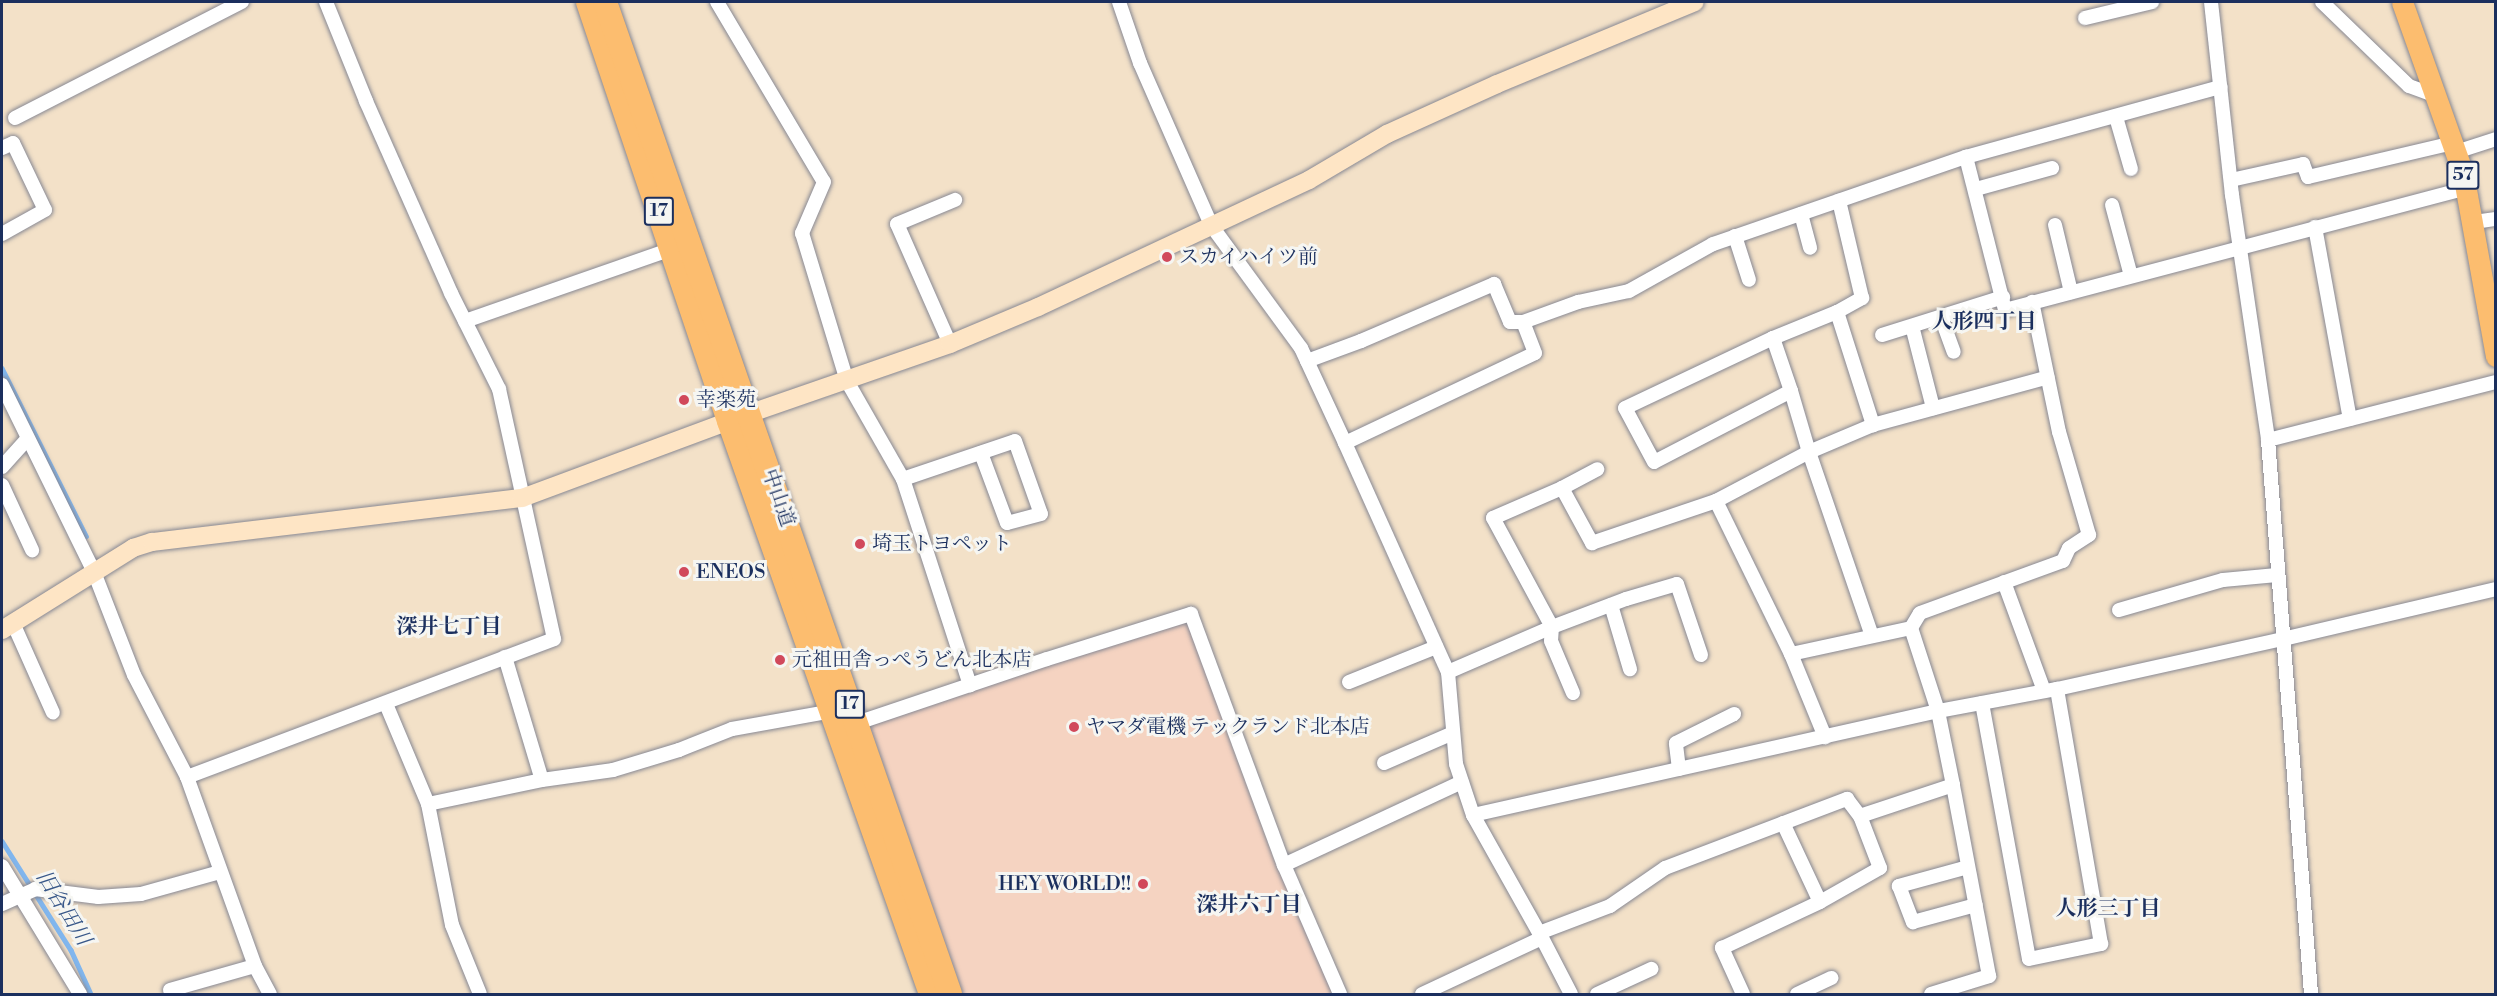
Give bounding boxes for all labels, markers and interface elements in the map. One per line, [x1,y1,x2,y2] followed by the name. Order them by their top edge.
[2445,160,2481,190] road number: 57
[642,196,676,226] road number: 17
[1179,245,1319,269] place label: スカイハイツ前
[1160,250,1174,264] marker: スカイハイツ前
[1932,309,2036,335] district label: 人形四丁目
[696,388,756,412] place label: 幸楽苑
[677,393,691,407] marker: 幸楽苑
[757,466,799,530] street label: 中山道
[872,532,1012,556] place label: 埼玉トヨペット
[853,537,867,551] marker: 埼玉トヨペット
[696,560,765,584] place label: ENEOS
[677,565,691,579] marker: ENEOS
[397,614,501,640] district label: 深井七丁目
[792,648,1032,672] place label: 元祖田舎っぺうどん北本店
[773,653,787,667] marker: 元祖田舎っぺうどん北本店
[834,689,866,719] road number: 17
[1086,715,1370,739] place label: ヤマダ電機 テックランド北本店
[1067,720,1081,734] marker: ヤマダ電機 テックランド北本店
[30,866,96,950] water label: 旧谷田川
[998,872,1131,896] place label: HEY WORLD!!
[1136,877,1150,891] marker: HEY WORLD!!
[1197,892,1301,918] district label: 深井六丁目
[2056,896,2160,922] district label: 人形三丁目

